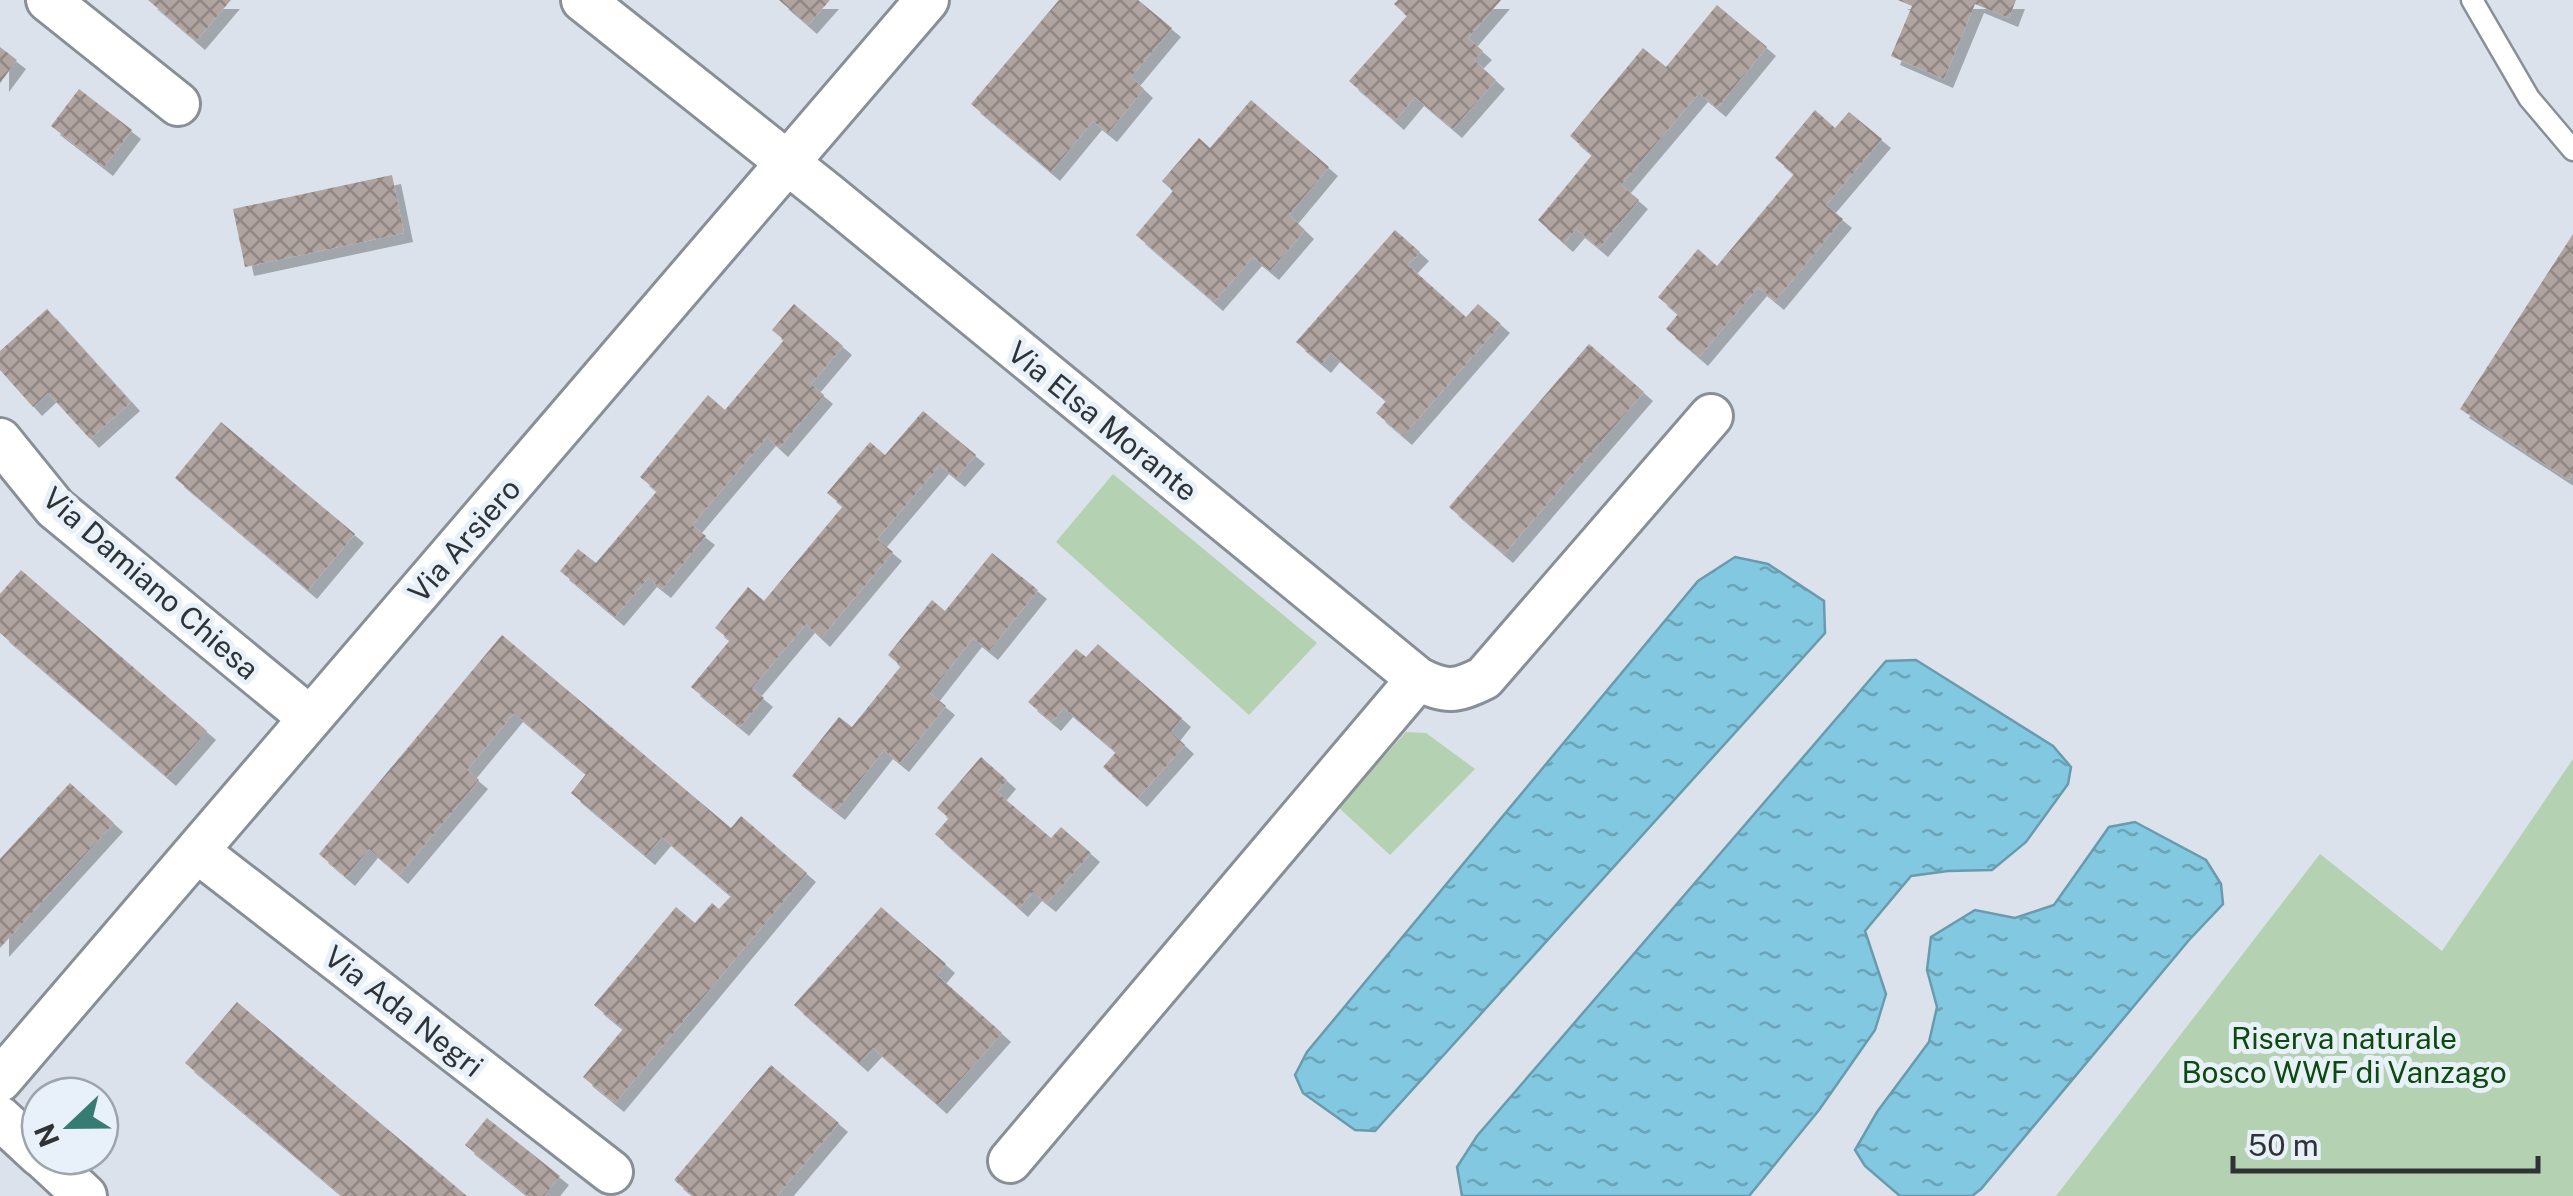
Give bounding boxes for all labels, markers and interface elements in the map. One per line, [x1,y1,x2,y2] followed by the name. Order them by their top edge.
[1001,334,1205,508] street label: Via Elsa Morante
[400,471,528,609] street label: Via Arsiero
[36,479,266,687] street label: Via Damiano Chiesa
[318,938,490,1084] street label: Via Ada Negri
[2181,1020,2507,1090] park label: Riserva naturale Bosco WWF di Vanzago
[20,1076,120,1176] north arrow
[2233,1111,2538,1173] scale bar
[27,1119,66,1152] text: N
[2248,1127,2319,1163] text: 50 m

